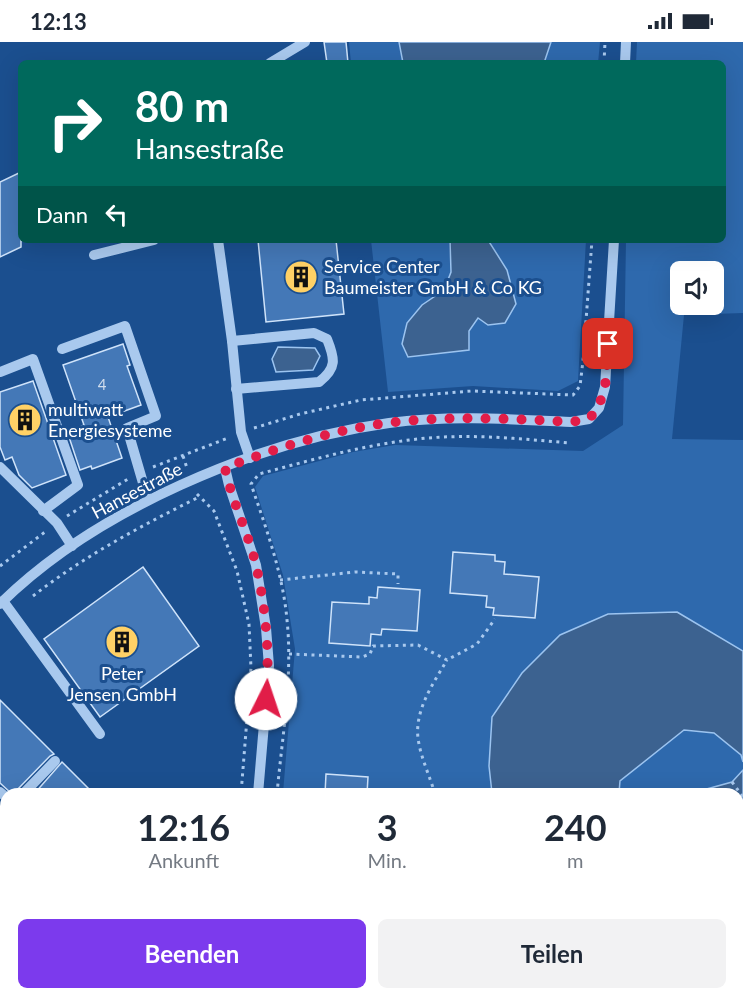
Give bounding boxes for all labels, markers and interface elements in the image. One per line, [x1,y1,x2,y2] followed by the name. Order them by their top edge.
[30,8,87,35] text: 12:13
[135,81,229,131] text: 80 m
[36,84,114,162] icon: right
[135,132,284,165] text: Hansestraße
[100,198,133,231] icon: left
[36,201,88,228] text: Dann
[324,255,542,298] place label: Service Center Baumeister GmbH & Co KG
[283,259,319,295] building icon: Service Center Baumeister GmbH & Co KG
[670,261,724,315] map controls
[670,261,724,315] button: sound
[582,318,633,369] pin
[591,327,624,360] icon: arrive
[98,375,107,393] house number: 4
[48,398,172,441] place label: multiwatt Energiesysteme
[7,402,43,438] building icon: multiwatt Energiesysteme
[88,457,186,523] street label: Hansestraße
[104,624,140,660] building icon: Peter Jensen GmbH
[67,662,177,705] place label: Peter Jensen GmbH
[234,667,298,731] position arrow
[137,805,230,849] text: 12:16
[377,805,398,849] text: 3
[544,805,607,849] text: 240
[148,848,219,872] text: Ankunft
[368,848,407,872] text: Min.
[567,848,584,872] text: m
[18,919,366,988] button: Beenden
[378,919,726,988] button: Teilen

